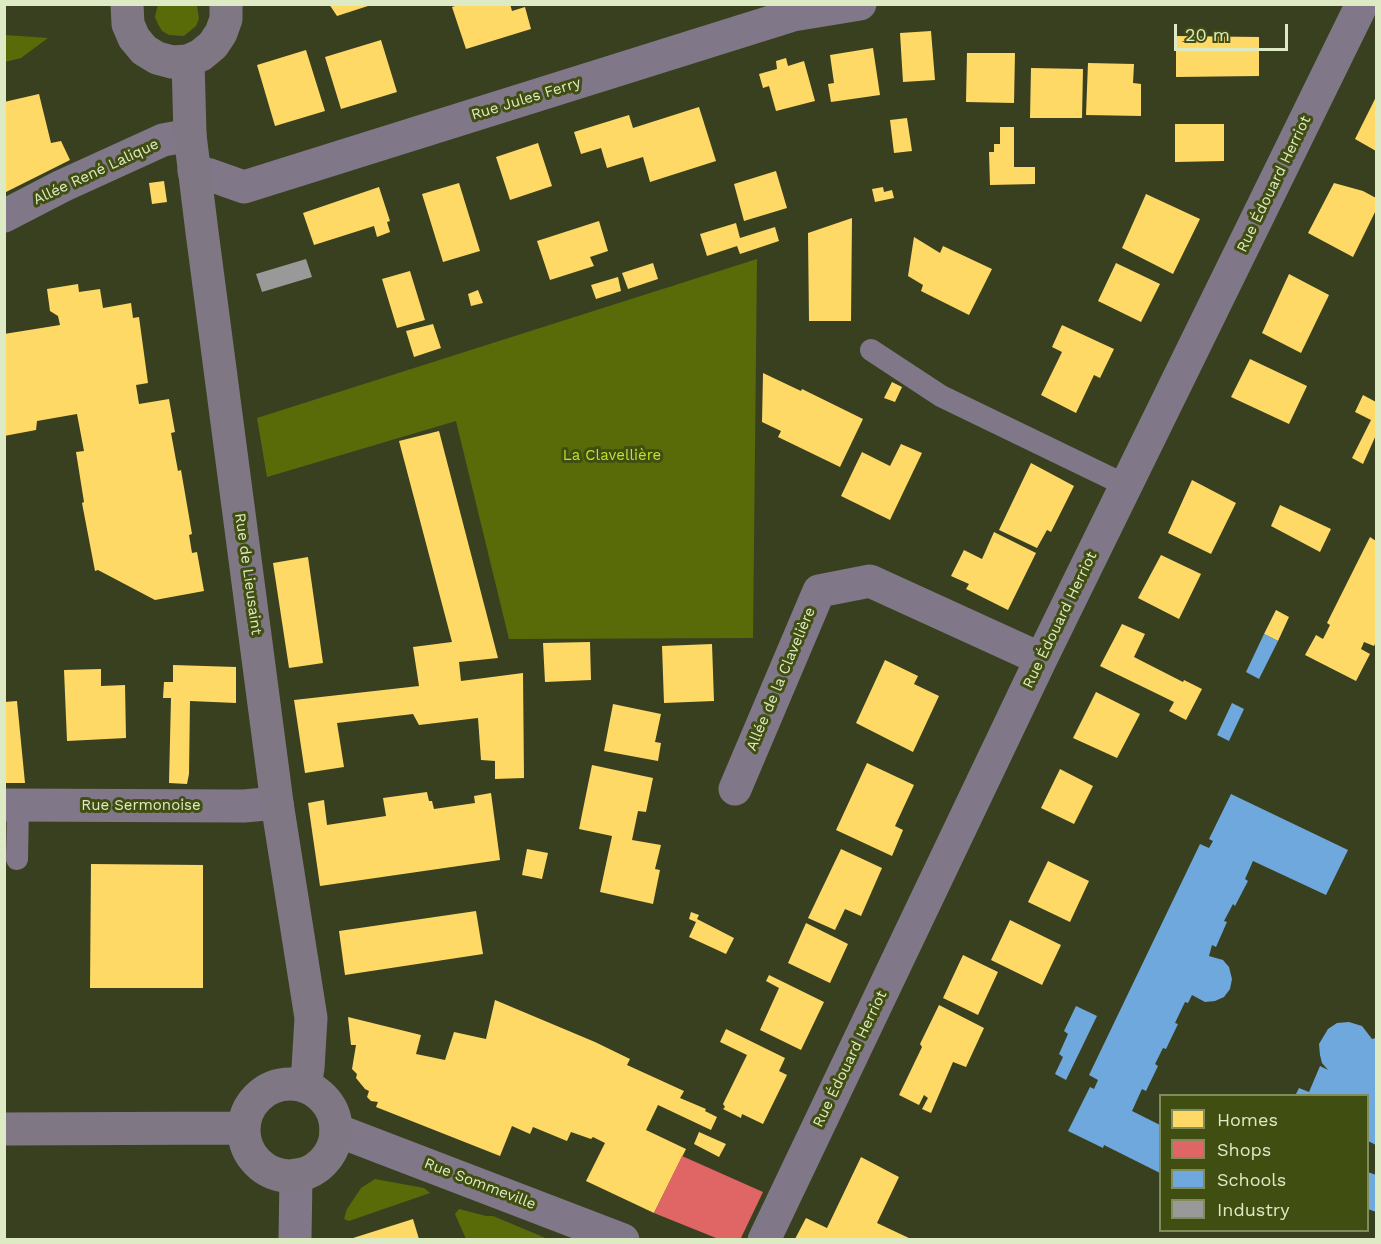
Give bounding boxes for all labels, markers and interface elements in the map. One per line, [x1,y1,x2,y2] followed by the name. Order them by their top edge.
[1177,12,1291,50] scale bar
[1185,24,1230,45] text: 20 m
[469,74,583,124] street label: Rue Jules Ferry
[1233,113,1315,255] street label: Rue Édouard Herriot
[30,135,162,209] street label: Allée René Lalique
[563,447,661,465] park label: La Clavellière
[231,512,265,636] street label: Rue de Lieusaint
[1019,549,1101,691] street label: Rue Édouard Herriot
[743,605,819,753] street label: Allée de la Clavelière
[81,797,201,815] street label: Rue Sermonoise
[809,988,891,1130] street label: Rue Édouard Herriot
[1159,1094,1369,1232] legend
[1217,1109,1278,1130] text: Homes
[1217,1139,1271,1160] text: Shops
[422,1154,538,1214] street label: Rue Sommeville
[1217,1169,1286,1190] text: Schools
[1217,1199,1289,1220] text: Industry

